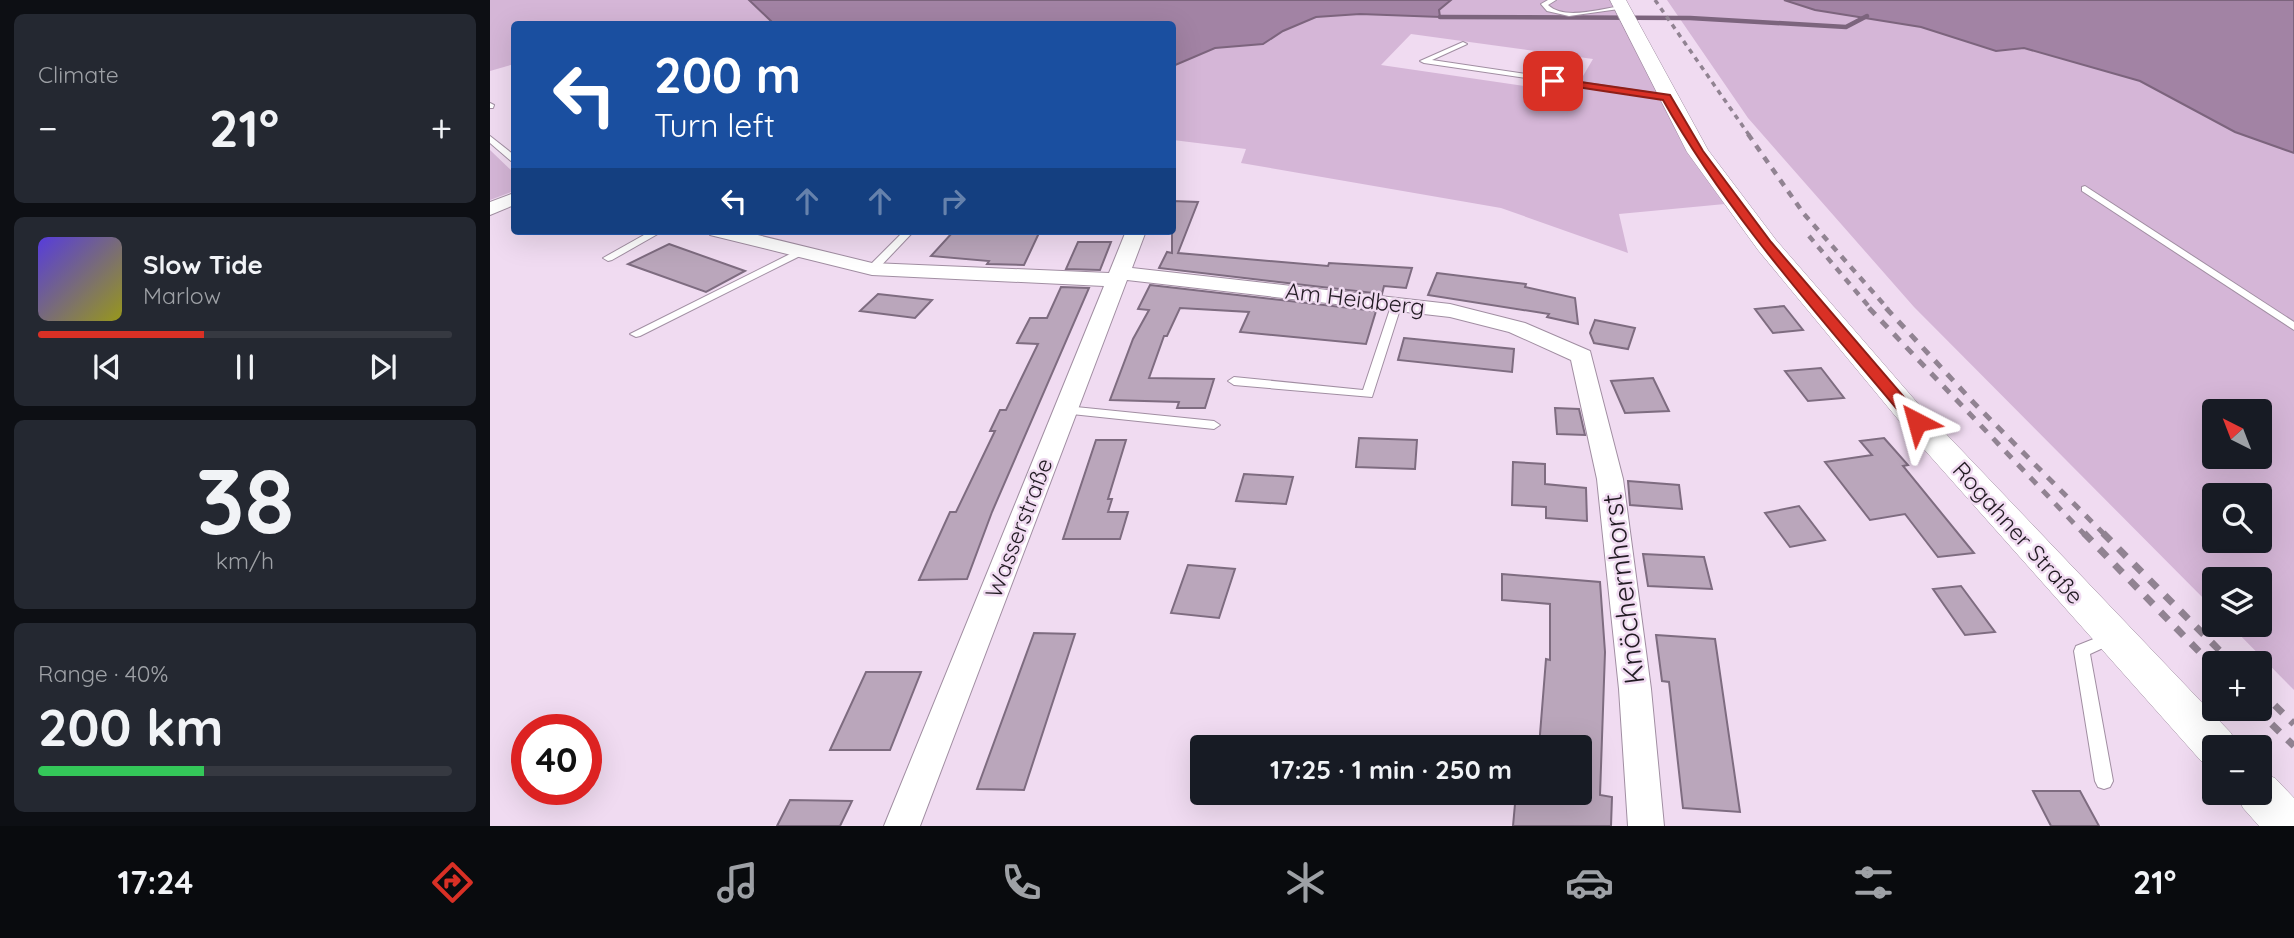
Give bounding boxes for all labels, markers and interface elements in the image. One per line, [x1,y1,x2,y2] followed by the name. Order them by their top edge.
[654,44,801,105] text: 200 m
[539,49,630,140] icon: left
[1523,51,1583,111] pin
[38,60,119,89] text: Climate
[1534,62,1572,100] icon: arrive
[209,95,279,160] text: 21°
[38,104,58,152] text: −
[431,104,452,152] text: +
[654,105,775,145] text: Turn left
[715,182,753,220] icon: left
[788,182,826,220] icon: ahead
[861,182,899,220] icon: ahead
[934,182,972,220] icon: right
[143,248,263,281] text: Slow Tide
[1284,276,1426,321] street label: Am Heidberg
[143,281,221,310] text: Marlow
[88,348,126,386] icon: previous
[226,348,264,386] icon: pause
[364,348,402,386] icon: next
[1880,385,1954,459] position arrow
[2202,399,2272,469] north arrow
[2202,399,2272,805] map controls
[196,443,294,557] text: 38
[979,454,1058,602] street label: Wasserstraße
[1947,455,2090,610] street label: Rogahner Straße
[2202,483,2272,553] button: search
[1593,492,1652,686] street label: Knöchernhorst
[216,546,274,575] text: km/h
[2202,567,2272,637] button: layers
[2202,651,2272,721] button: +
[38,659,168,688] text: Range · 40%
[38,694,224,759] text: 200 km
[511,714,602,805] speed limit sign: 40
[2202,735,2272,805] button: −
[1270,753,1512,786] text: 17:25 · 1 min · 250 m
[428,858,477,907] icon: directions
[713,858,762,907] icon: music
[997,858,1046,907] icon: phone
[1281,858,1330,907] icon: climate
[1565,858,1614,907] icon: car
[1849,858,1898,907] icon: filters
[118,862,193,902] text: 17:24
[2133,862,2176,902] text: 21°

